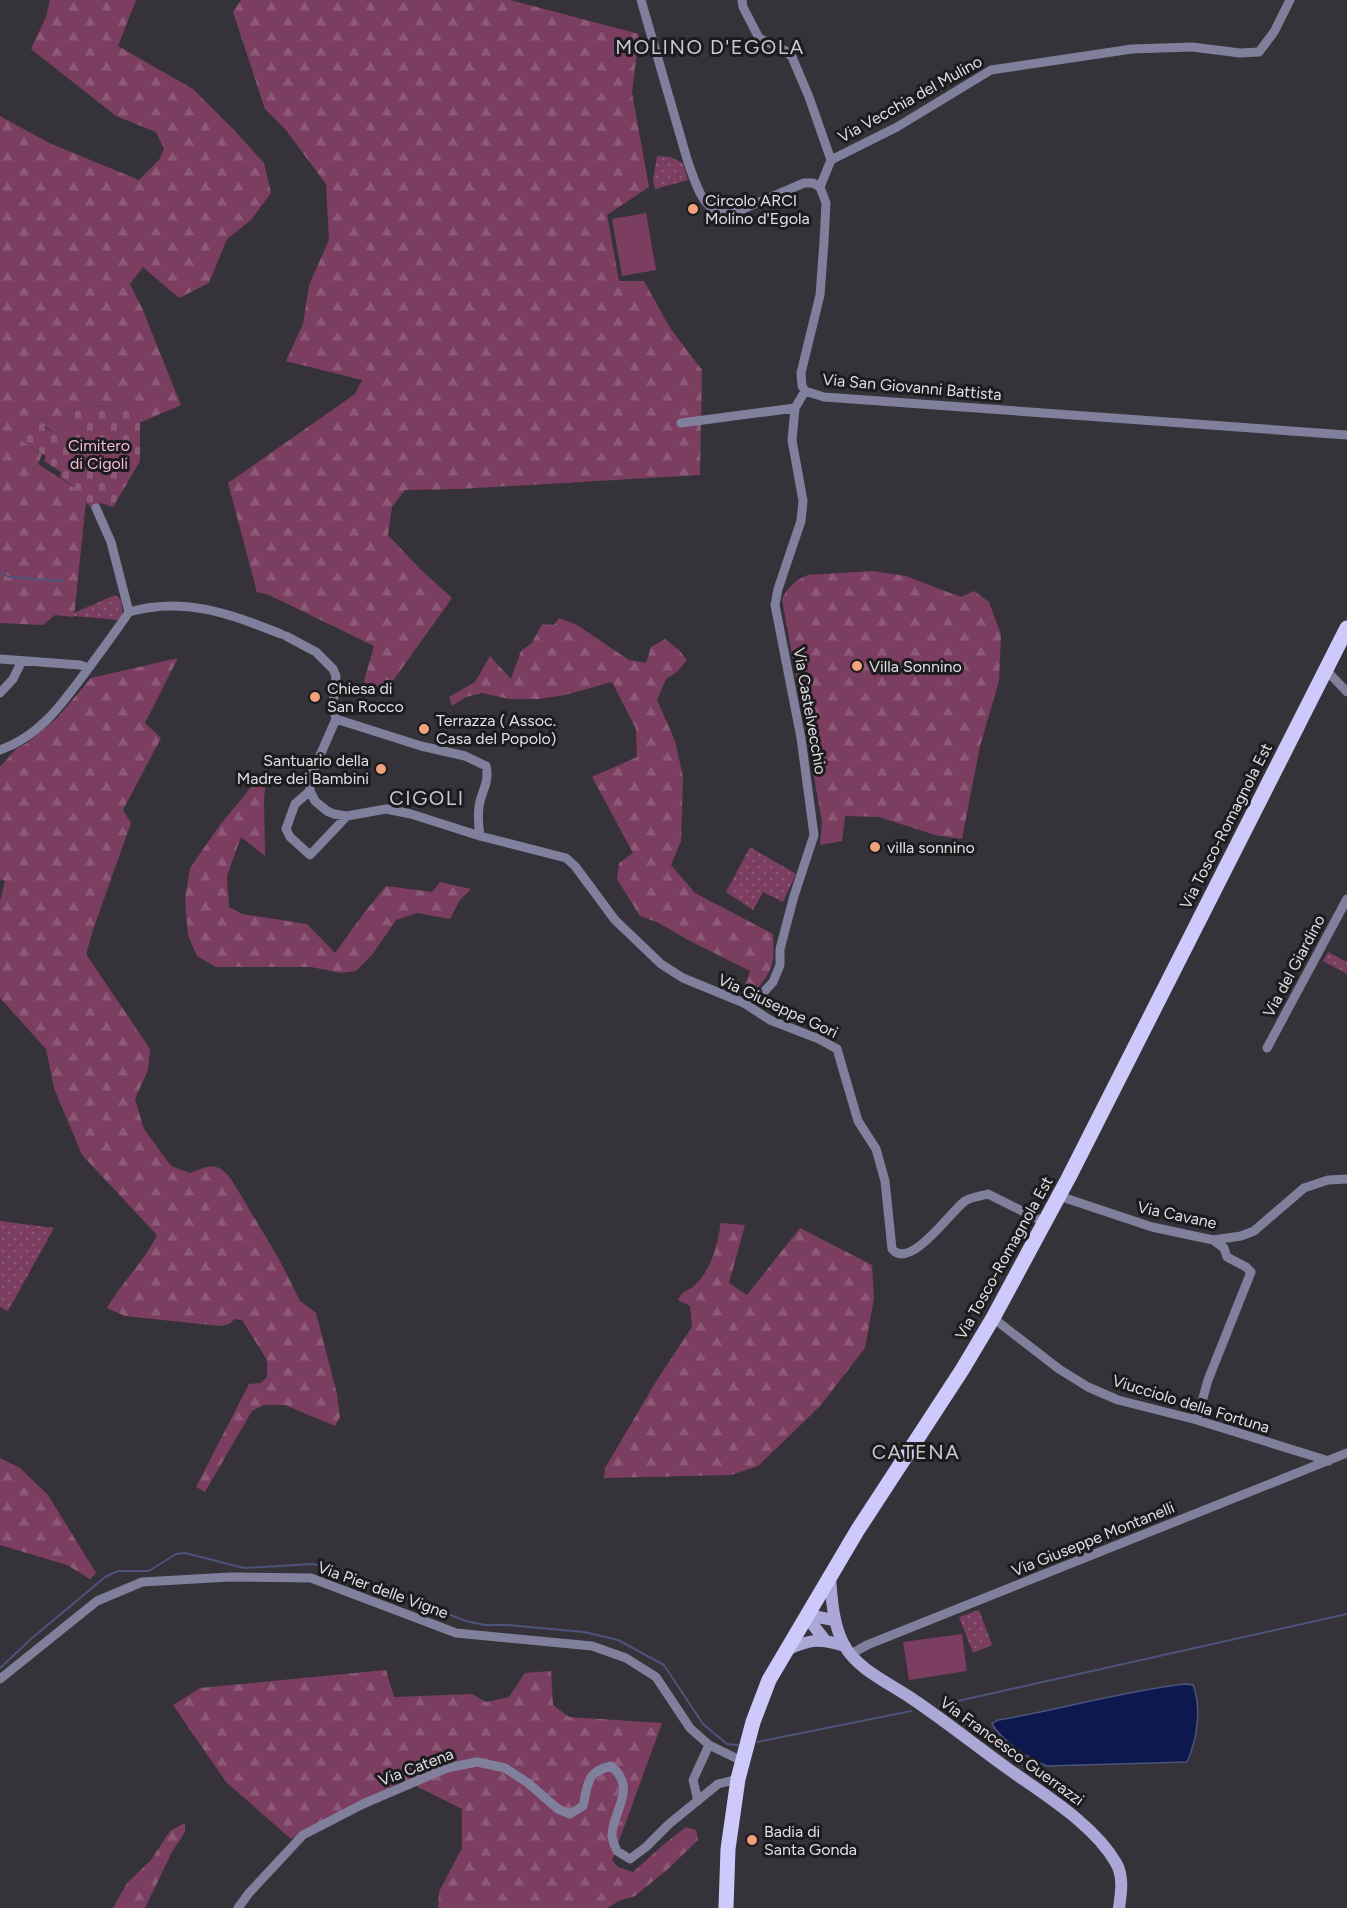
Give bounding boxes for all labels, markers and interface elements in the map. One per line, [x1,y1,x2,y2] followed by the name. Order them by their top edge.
[615,35,805,59] district label: MOLINO D'EGOLA
[835,52,985,146] street label: Via Vecchia del Mulino
[705,191,810,228] place label: Circolo ARCI Molino d'Egola
[686,202,700,216] marker: Circolo ARCI Molino d'Egola
[822,370,1002,404] street label: Via San Giovanni Battista
[68,436,130,473] park label: Cimitero di Cigoli
[789,646,831,776] street label: Via Castelvecchio
[869,657,962,676] place label: Villa Sonnino
[850,659,864,673] marker: Villa Sonnino
[327,679,404,716] place label: Chiesa di San Rocco
[308,690,322,704] marker: Chiesa di San Rocco
[436,711,556,748] place label: Terrazza ( Assoc. Casa del Popolo)
[417,722,431,736] marker: Terrazza ( Assoc. Casa del Popolo)
[1176,740,1276,912] street label: Via Tosco-Romagnola Est
[237,751,369,788] place label: Santuario della Madre dei Bambini
[374,762,388,776] marker: Santuario della Madre dei Bambini
[389,786,465,810] district label: CIGOLI
[887,838,975,857] place label: villa sonnino
[868,840,882,854] marker: villa sonnino
[1259,912,1329,1020] street label: Via del Giardino
[715,970,841,1042] street label: Via Giuseppe Gori
[951,1173,1057,1343] street label: Via Tosco-Romagnola Est
[1136,1197,1219,1233] street label: Via Cavane
[1110,1371,1272,1437] street label: Viucciolo della Fortuna
[872,1440,960,1464] district label: CATENA
[1009,1498,1177,1580] street label: Via Giuseppe Montanelli
[315,1558,451,1623] street label: Via Pier delle Vigne
[936,1692,1088,1810] street label: Via Francesco Guerrazzi
[376,1744,456,1790] street label: Via Catena
[764,1822,857,1859] place label: Badia di Santa Gonda
[745,1833,759,1847] marker: Badia di Santa Gonda

